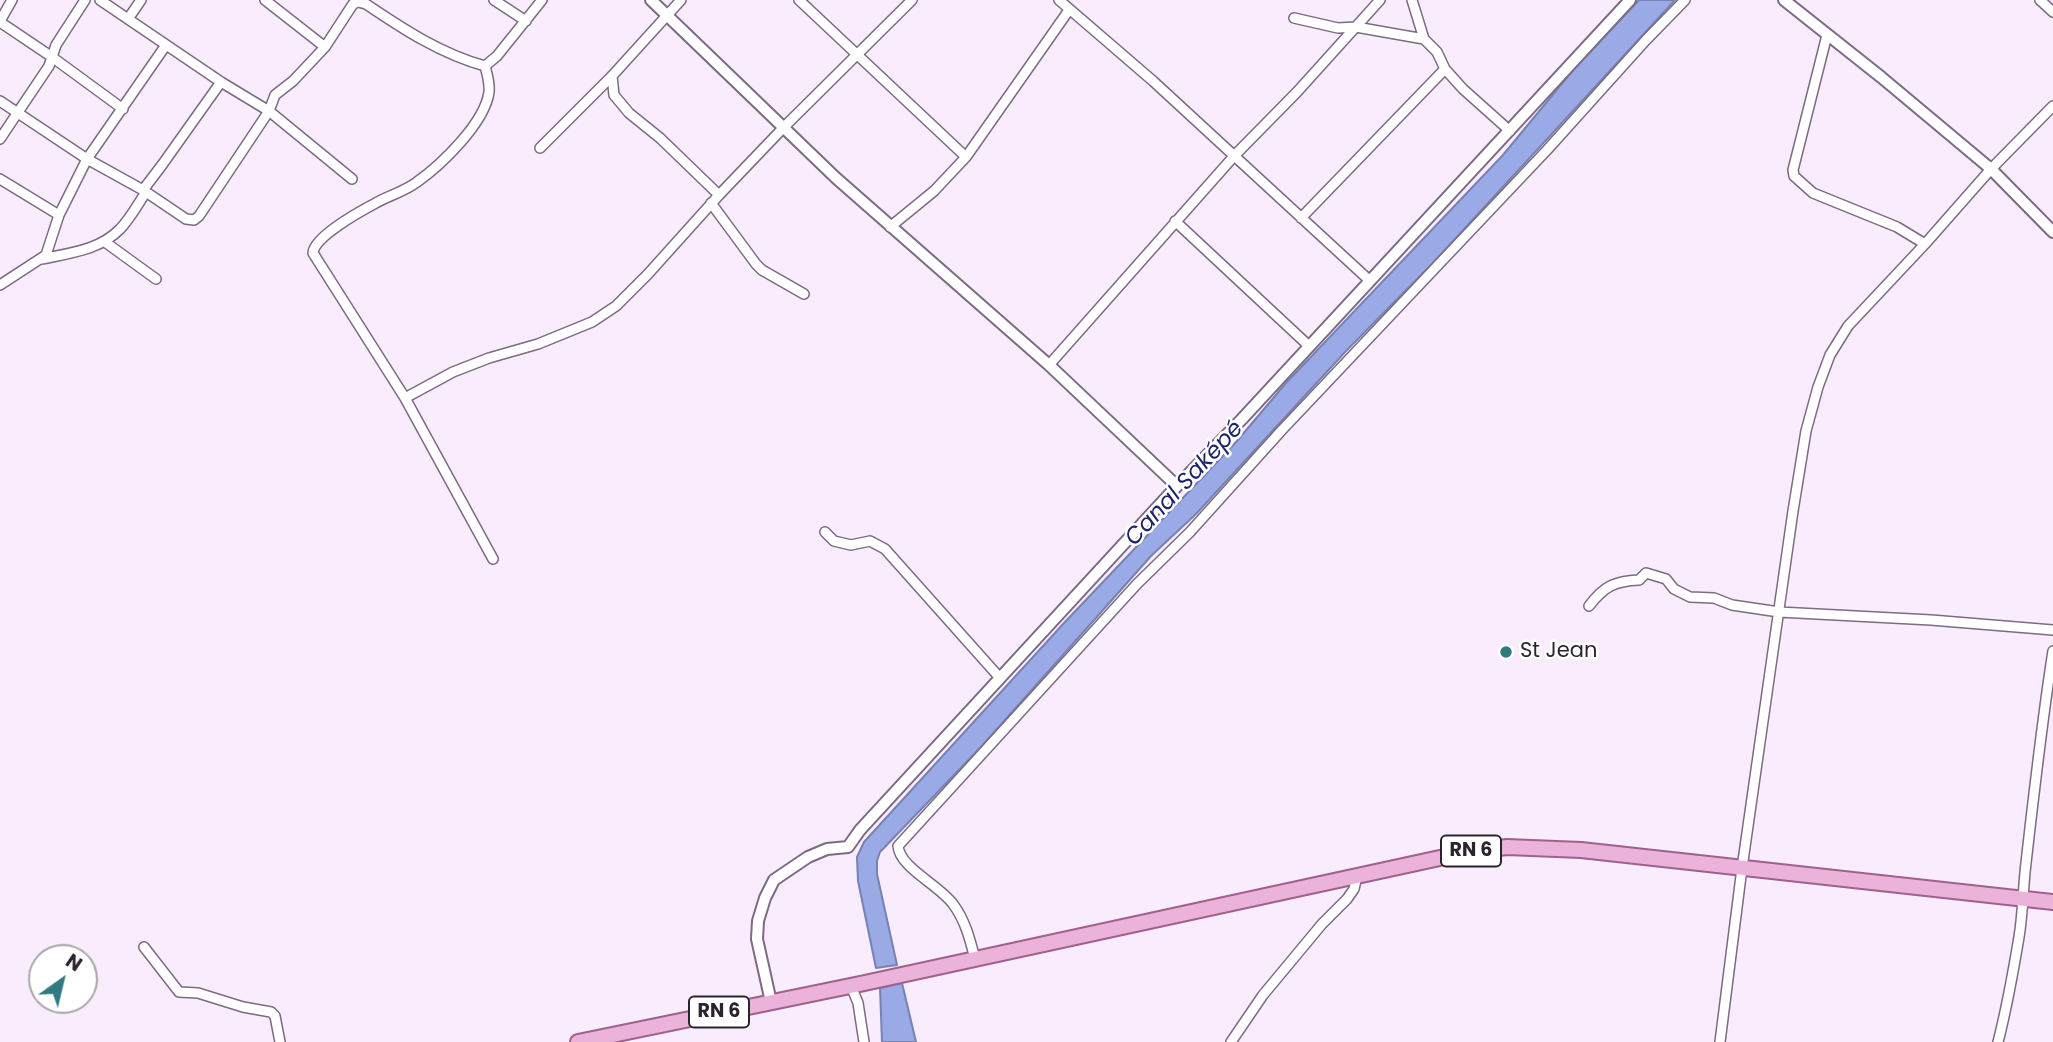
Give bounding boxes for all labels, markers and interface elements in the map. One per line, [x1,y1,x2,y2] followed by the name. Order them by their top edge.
[1120,416,1250,552] water label: Canal Saképé
[1520,639,1597,665] place label: St Jean
[1498,644,1514,660] marker: St Jean
[1441,836,1501,866] road number: RN 6
[28,944,98,1014] north arrow
[60,948,87,978] text: N
[689,996,749,1028] road number: RN 6

